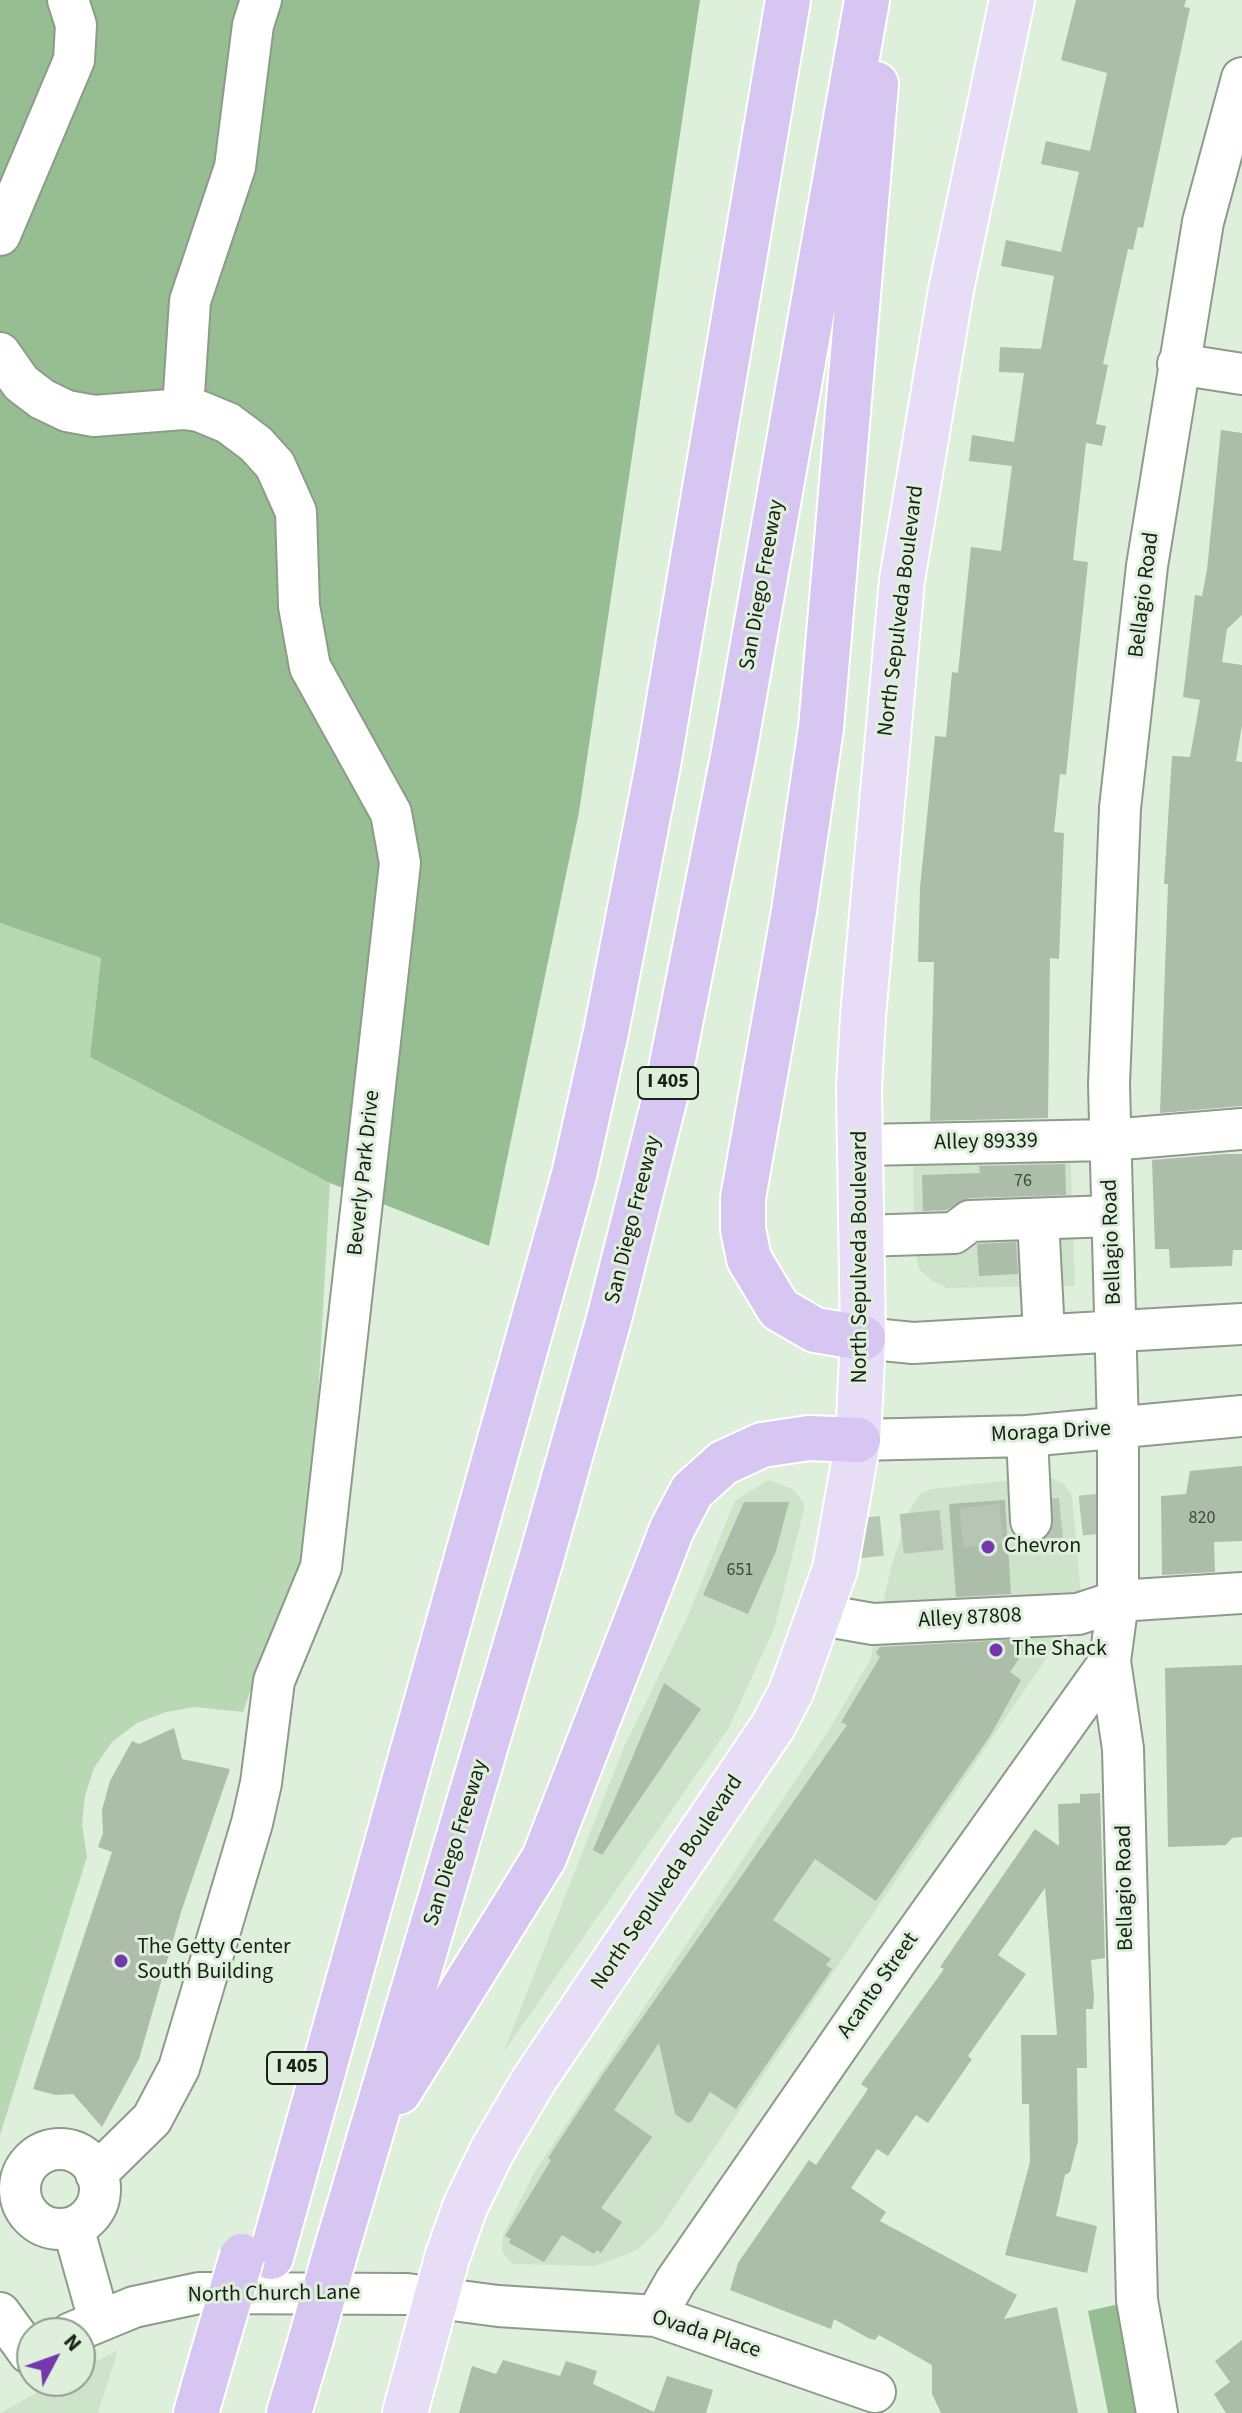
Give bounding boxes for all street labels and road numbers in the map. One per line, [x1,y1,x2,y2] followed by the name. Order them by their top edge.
[873,484,931,738] street label: North Sepulveda Boulevard
[735,498,791,672] street label: San Diego Freeway
[1124,531,1166,659] street label: Bellagio Road
[638,1067,698,1099] road number: I 405
[343,1089,387,1257] street label: Beverly Park Drive
[934,1129,1038,1157] street label: Alley 89339
[848,1131,874,1383] street label: North Sepulveda Boulevard
[600,1133,668,1307] street label: San Diego Freeway
[1098,1178,1128,1306] street label: Bellagio Road
[990,1417,1112,1449] street label: Moraga Drive
[918,1603,1022,1635] street label: Alley 87808
[419,1757,495,1929] street label: San Diego Freeway
[586,1771,750,1995] street label: North Sepulveda Boulevard
[1112,1825,1140,1951] street label: Bellagio Road
[833,1928,925,2044] street label: Acanto Street
[267,2052,327,2084] road number: I 405
[187,2280,361,2310] street label: North Church Lane
[648,2305,764,2365] street label: Ovada Place

